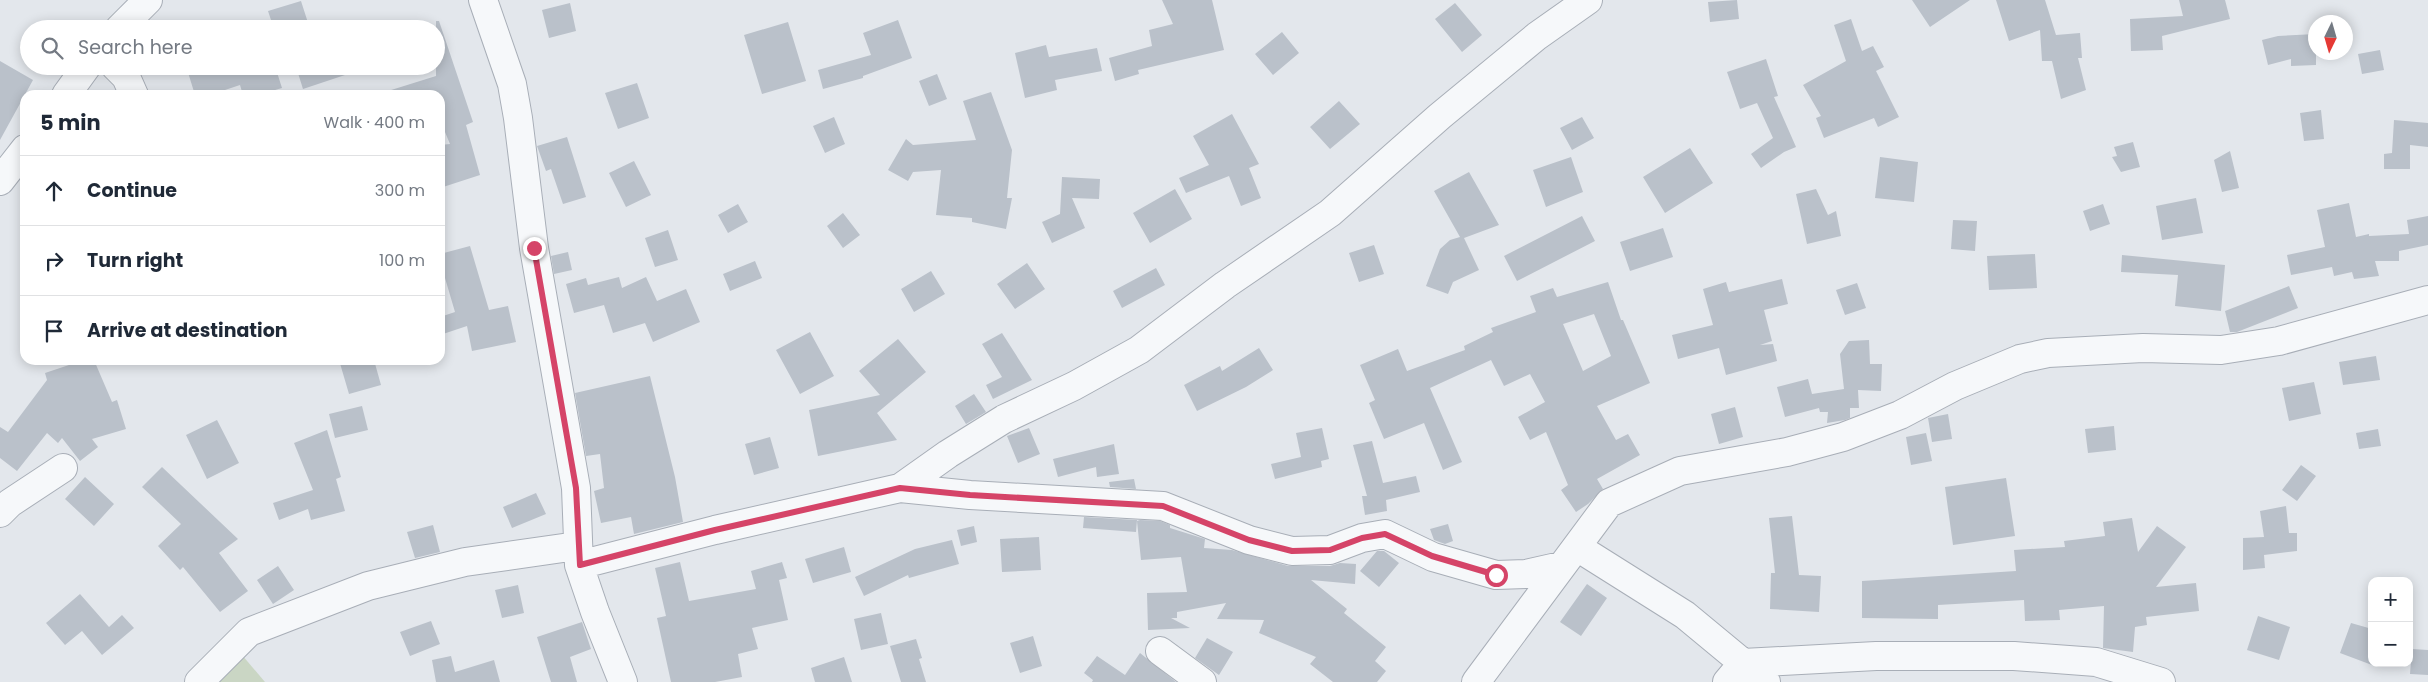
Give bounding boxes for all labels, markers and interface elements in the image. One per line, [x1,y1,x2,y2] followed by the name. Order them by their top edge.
[2308,15,2353,60] north arrow
[20,20,445,75] search box
[38,34,66,62] icon: search
[78,34,192,61] text: Search here
[40,108,101,137] text: 5 min
[324,111,425,134] text: Walk · 400 m
[40,177,68,205] icon: ahead
[87,177,177,204] text: Continue
[375,179,425,202] text: 300 m
[523,237,546,260] route end
[40,247,68,275] icon: right
[87,247,183,274] text: Turn right
[379,249,425,272] text: 100 m
[40,317,68,345] icon: arrive
[87,317,288,344] text: Arrive at destination
[1485,564,1508,587] route start
[2368,577,2413,667] map controls
[2368,577,2413,622] button: +
[2368,622,2413,667] button: −

